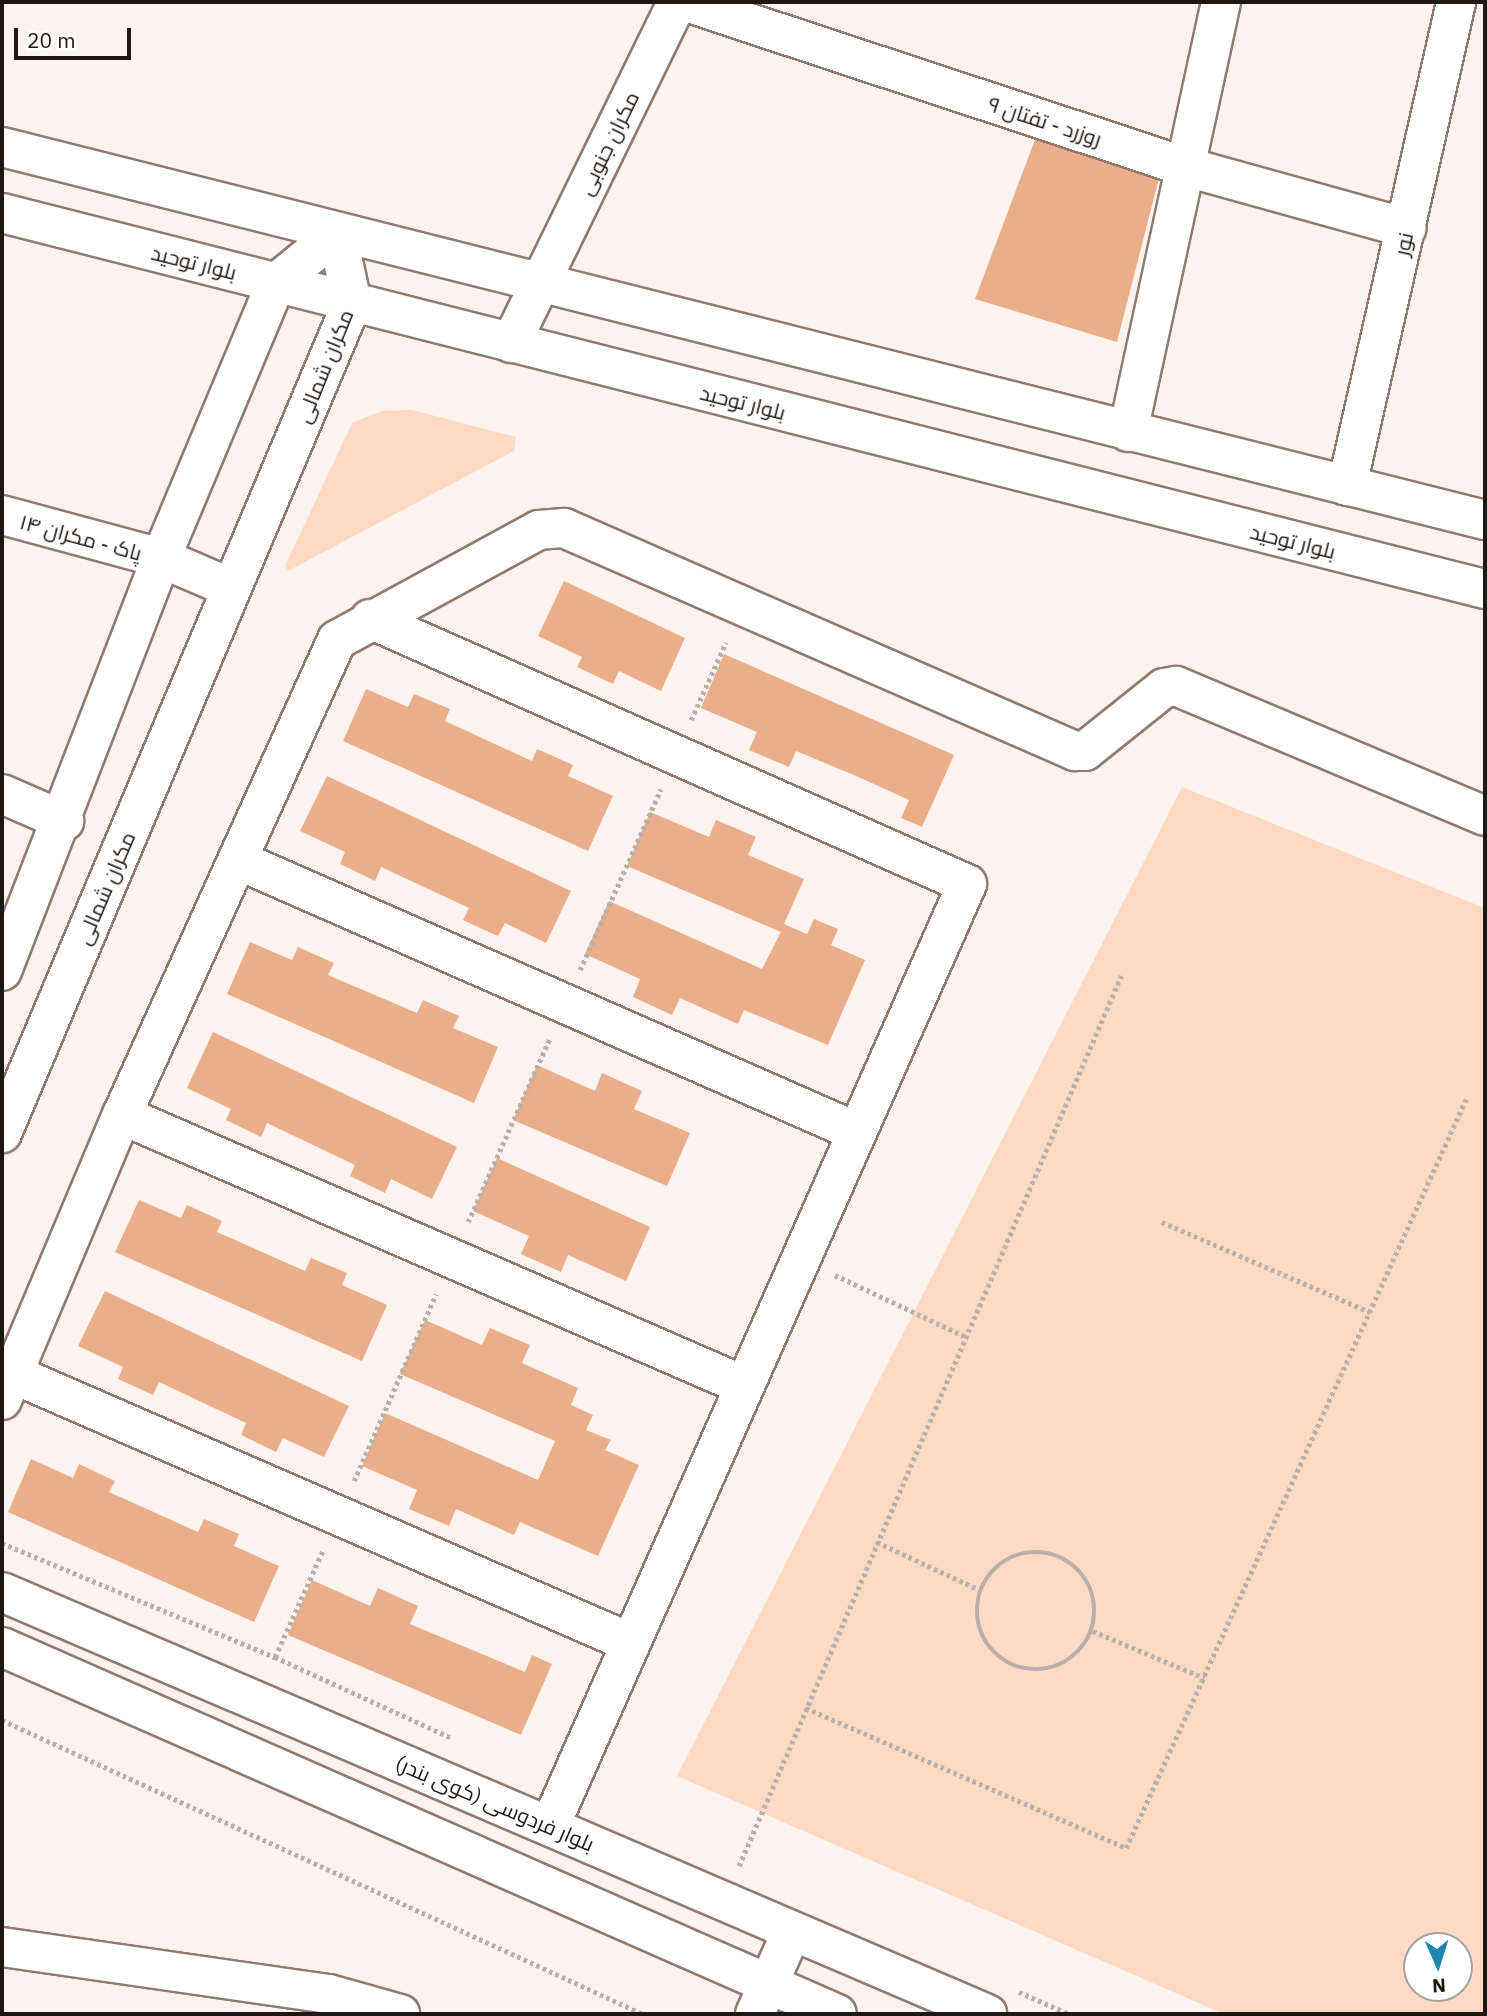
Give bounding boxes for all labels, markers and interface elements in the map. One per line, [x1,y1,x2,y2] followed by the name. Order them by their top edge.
[18,14,135,58] scale bar
[27,26,76,54] text: 20 m
[572,87,644,199] street label: مکران جنوبی
[985,91,1105,151] street label: روزرد - تفتان ۹
[1388,230,1418,258] street label: نور
[149,239,239,285] street label: بلوار توحید
[290,306,358,426] street label: مکران شمالی
[698,379,788,425] street label: بلوار توحید
[17,509,145,565] street label: پاک - مکران ۱۴
[1248,518,1338,564] street label: بلوار توحید
[70,828,140,948] street label: مکران شمالی
[392,1750,598,1856] street label: بلوار فردوسی (کوی بندر)
[1403,1932,1473,2002] north arrow
[1432,1974,1447,1998] text: N

